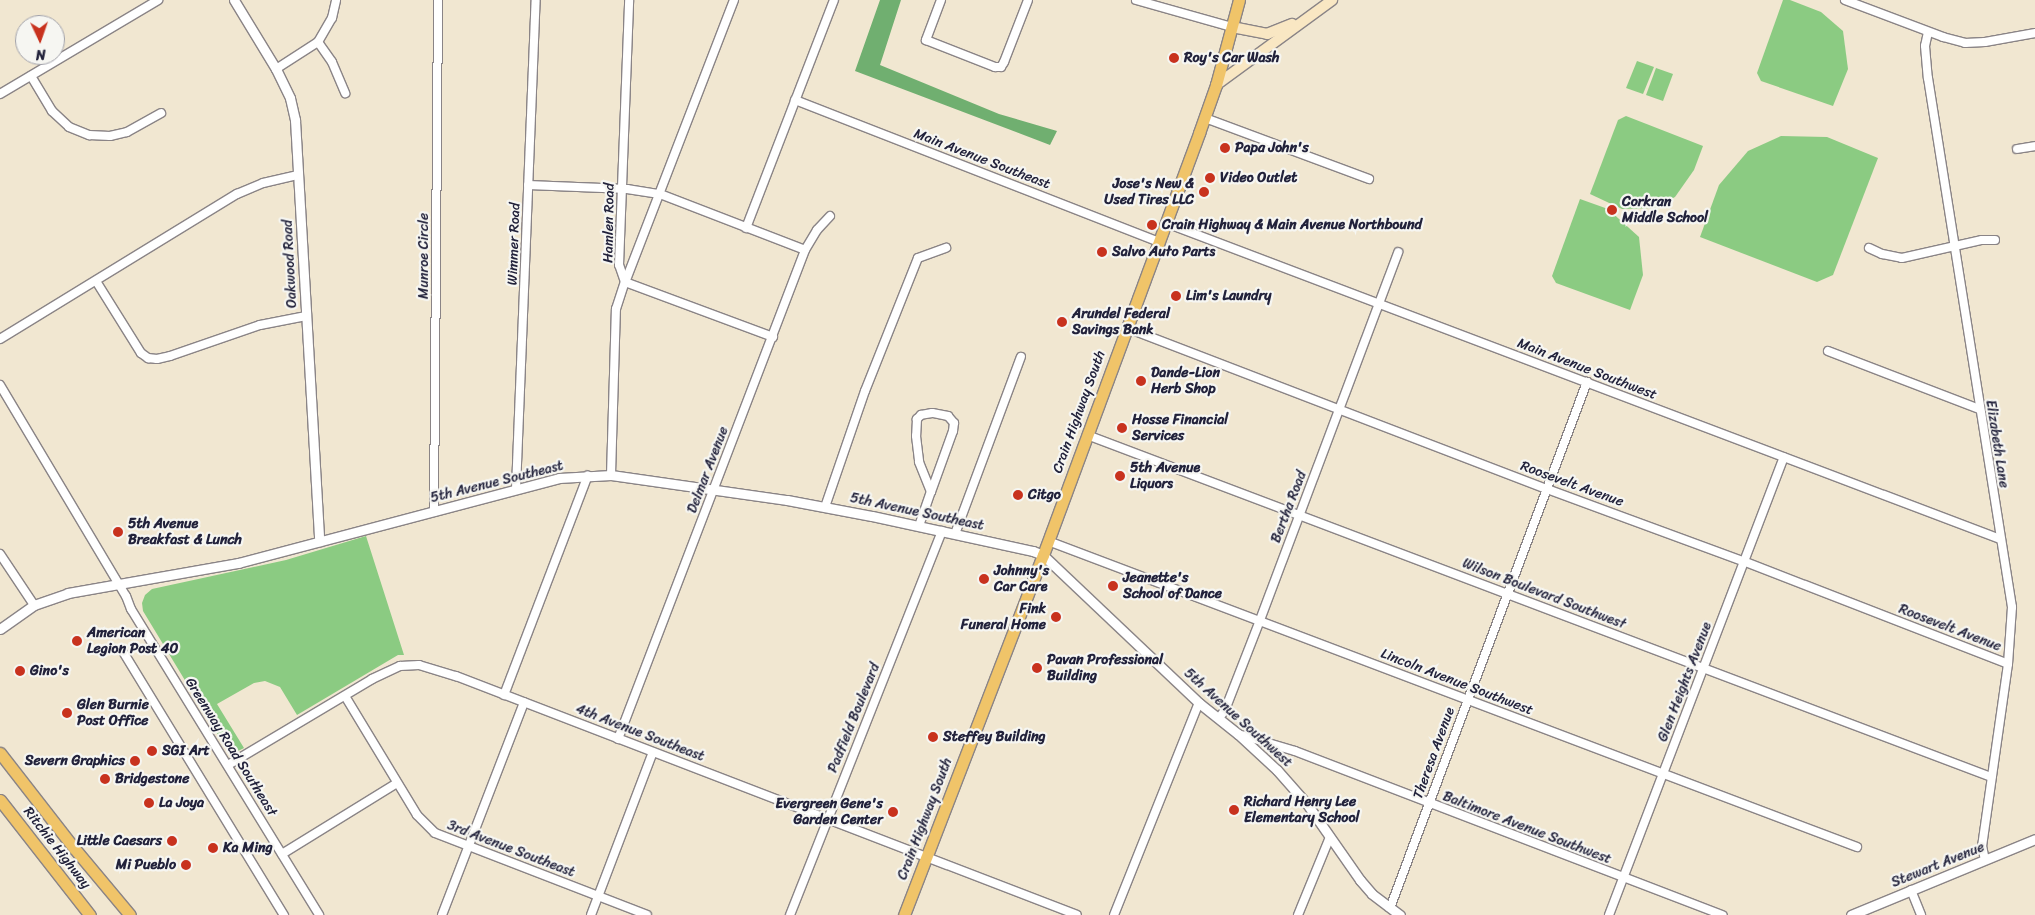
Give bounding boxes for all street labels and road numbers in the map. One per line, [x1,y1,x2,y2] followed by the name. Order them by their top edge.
[912,125,1052,193] street label: Main Avenue Southeast
[600,183,618,263] street label: Hamlen Road
[504,202,524,286] street label: Wimmer Road
[416,213,432,299] street label: Munroe Circle
[279,219,301,309] street label: Oakwood Road
[1515,335,1659,403] street label: Main Avenue Southwest
[1049,348,1109,476] street label: Crain Highway South
[1982,399,2012,489] street label: Elizabeth Lane
[684,424,732,516] street label: Delmar Avenue
[429,457,565,507] street label: 5th Avenue Southeast
[1518,458,1626,510] street label: Roosevelt Avenue
[1268,469,1310,545] street label: Bertha Road
[849,490,985,534] street label: 5th Avenue Southeast
[1460,555,1628,633] street label: Wilson Boulevard Southwest
[1897,601,2003,655] street label: Roosevelt Avenue
[1654,620,1716,744] street label: Glen Heights Avenue
[1379,645,1535,719] street label: Lincoln Avenue Southwest
[824,661,884,775] street label: Padfield Boulevard
[1180,665,1296,771] street label: 5th Avenue Southwest
[181,675,281,819] street label: Greenway Road Southeast
[573,701,707,765] street label: 4th Avenue Southeast
[1410,705,1458,801] street label: Theresa Avenue
[894,756,956,882] street label: Crain Highway South
[1441,788,1613,868] street label: Baltimore Avenue Southwest
[20,804,94,892] street label: Ritchie Highway
[445,817,577,881] street label: 3rd Avenue Southeast
[1889,839,1987,891] street label: Stewart Avenue

